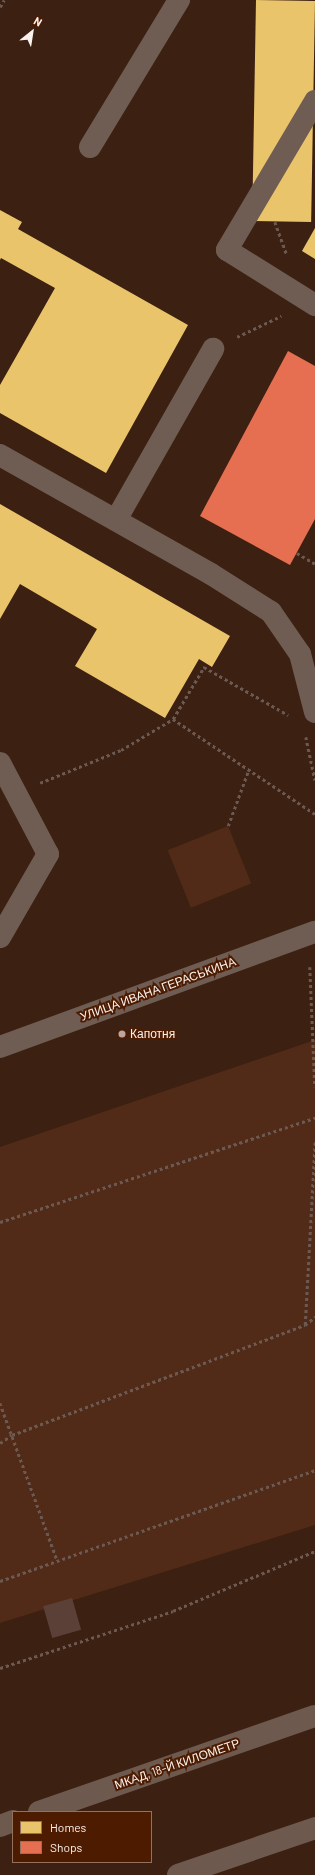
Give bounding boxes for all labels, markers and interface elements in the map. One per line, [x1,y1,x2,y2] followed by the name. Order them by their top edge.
[12,12,52,52] north arrow
[32,14,45,29] text: N
[78,954,238,1024] street label: УЛИЦА ИВАНА ГЕРАСЬКИНА
[130,1027,175,1041] place label: Капотня
[117,1029,127,1039] marker: Капотня
[113,1736,241,1792] street label: МКАД, 18-Й КИЛОМЕТР
[12,1811,152,1863] legend
[50,1820,86,1834] text: Homes
[50,1840,82,1854] text: Shops

